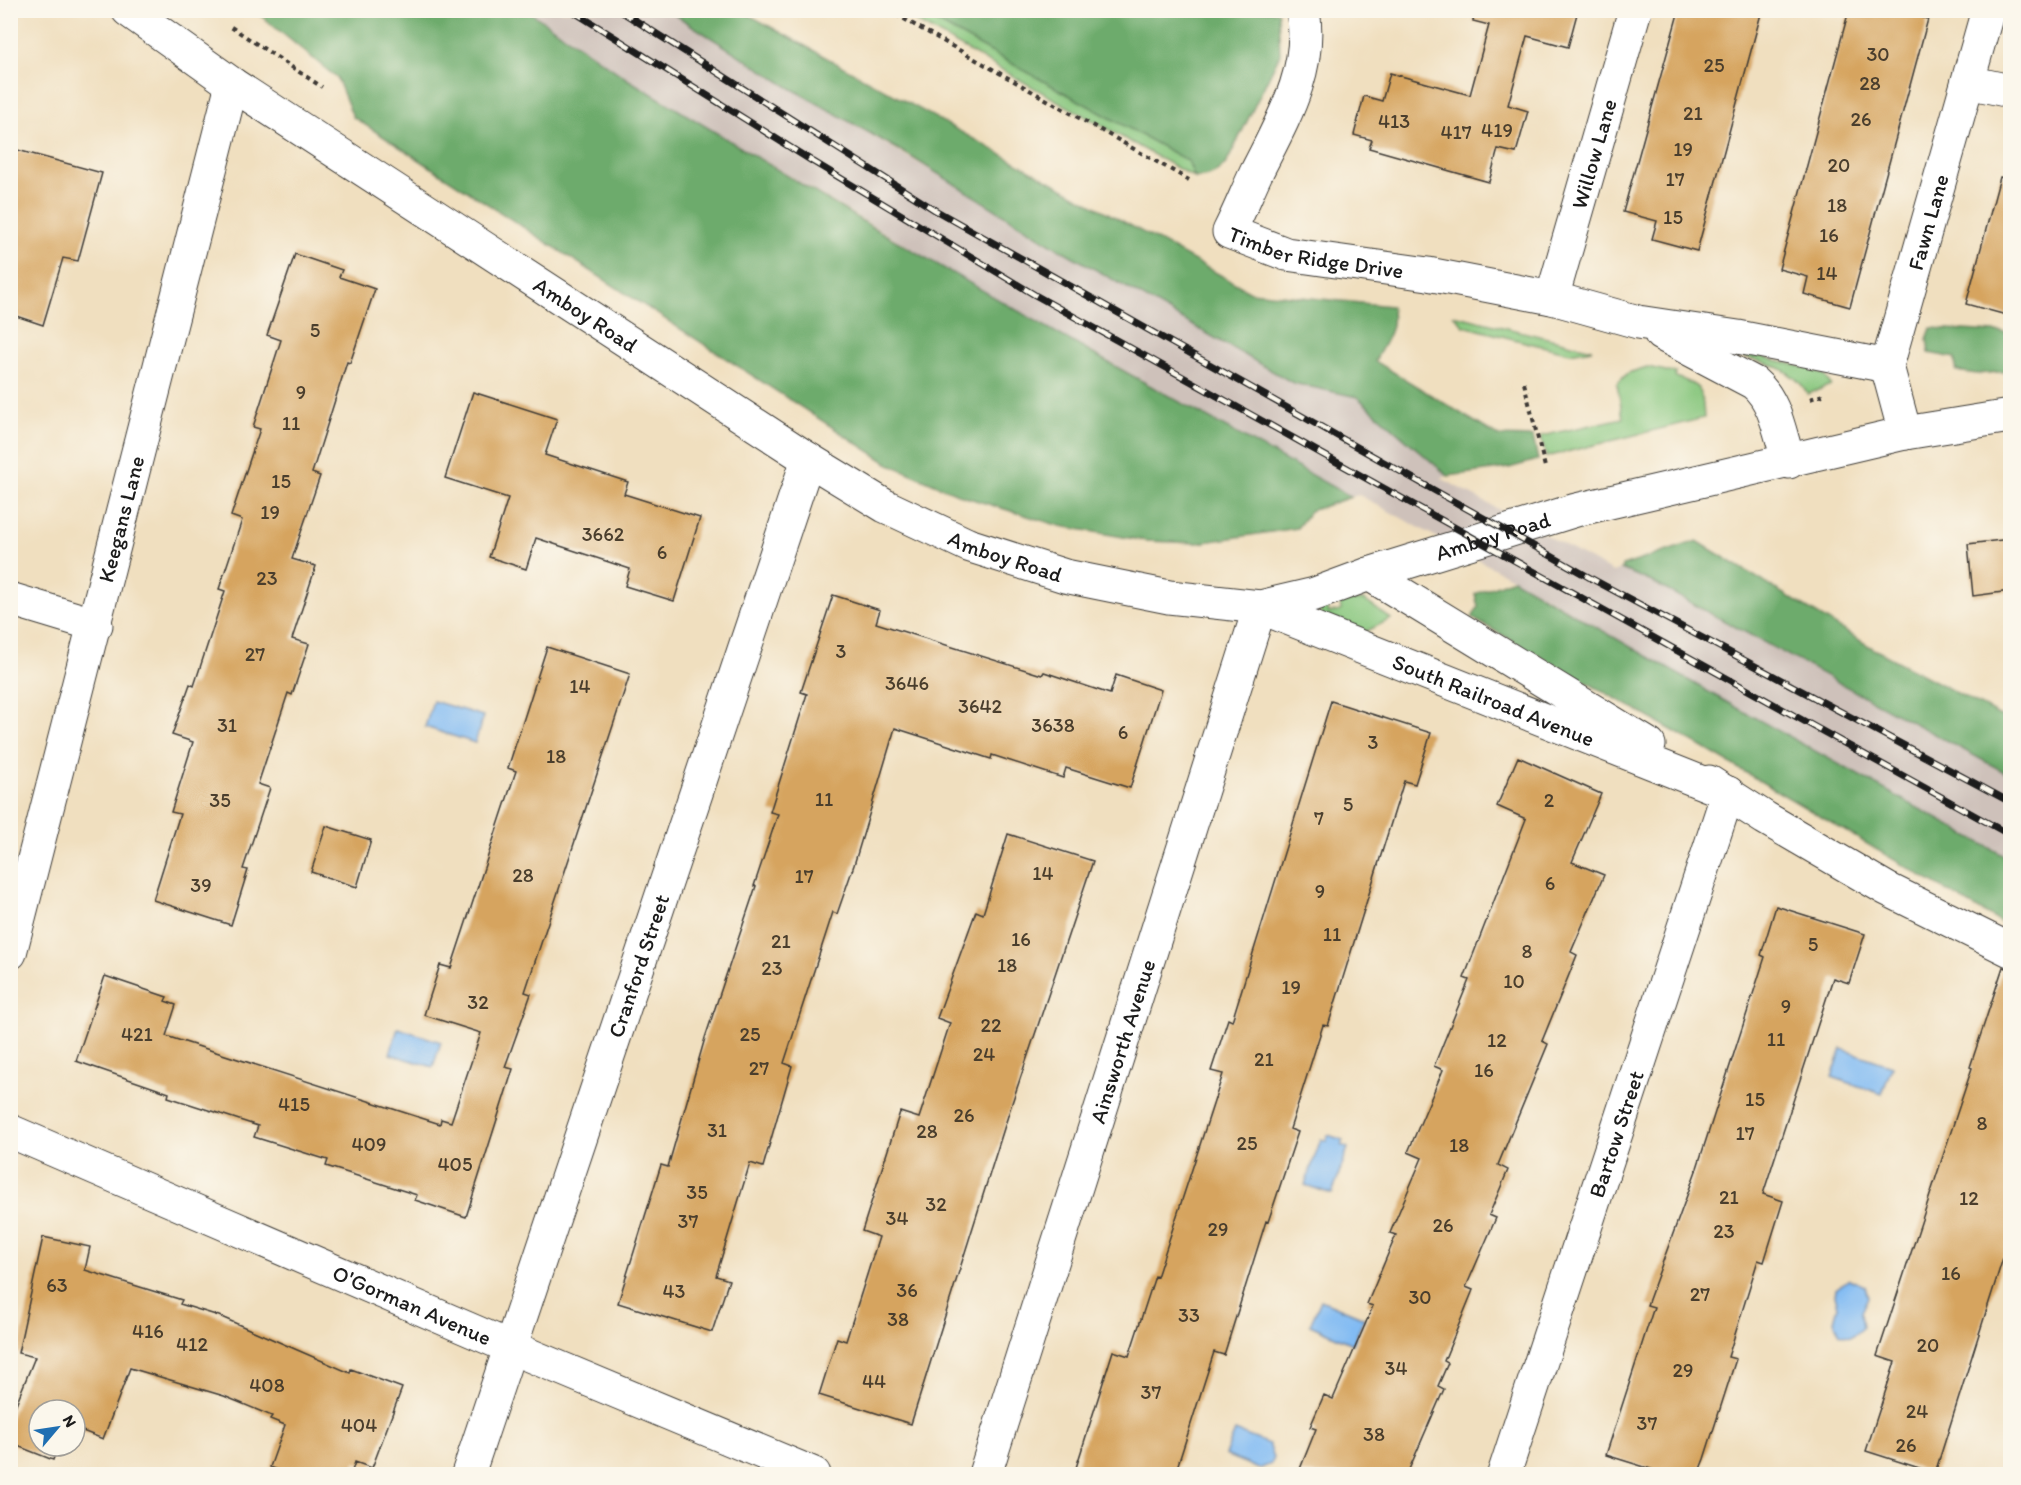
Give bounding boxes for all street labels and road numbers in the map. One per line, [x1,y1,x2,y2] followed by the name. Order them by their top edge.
[1565,96,1622,212] street label: Willow Lane
[1901,171,1954,273] street label: Fawn Lane
[1225,220,1405,284] street label: Timber Ridge Drive
[529,271,643,358] street label: Amboy Road
[92,453,150,585] street label: Keegans Lane
[1432,505,1553,566] street label: Amboy Road
[944,524,1066,588] street label: Amboy Road
[1389,648,1599,752] street label: South Railroad Avenue
[602,891,675,1041] street label: Cranford Street
[1084,956,1161,1127] street label: Ainsworth Avenue
[1582,1067,1649,1201] street label: Bartow Street
[329,1259,496,1351] street label: O'Gorman Avenue

